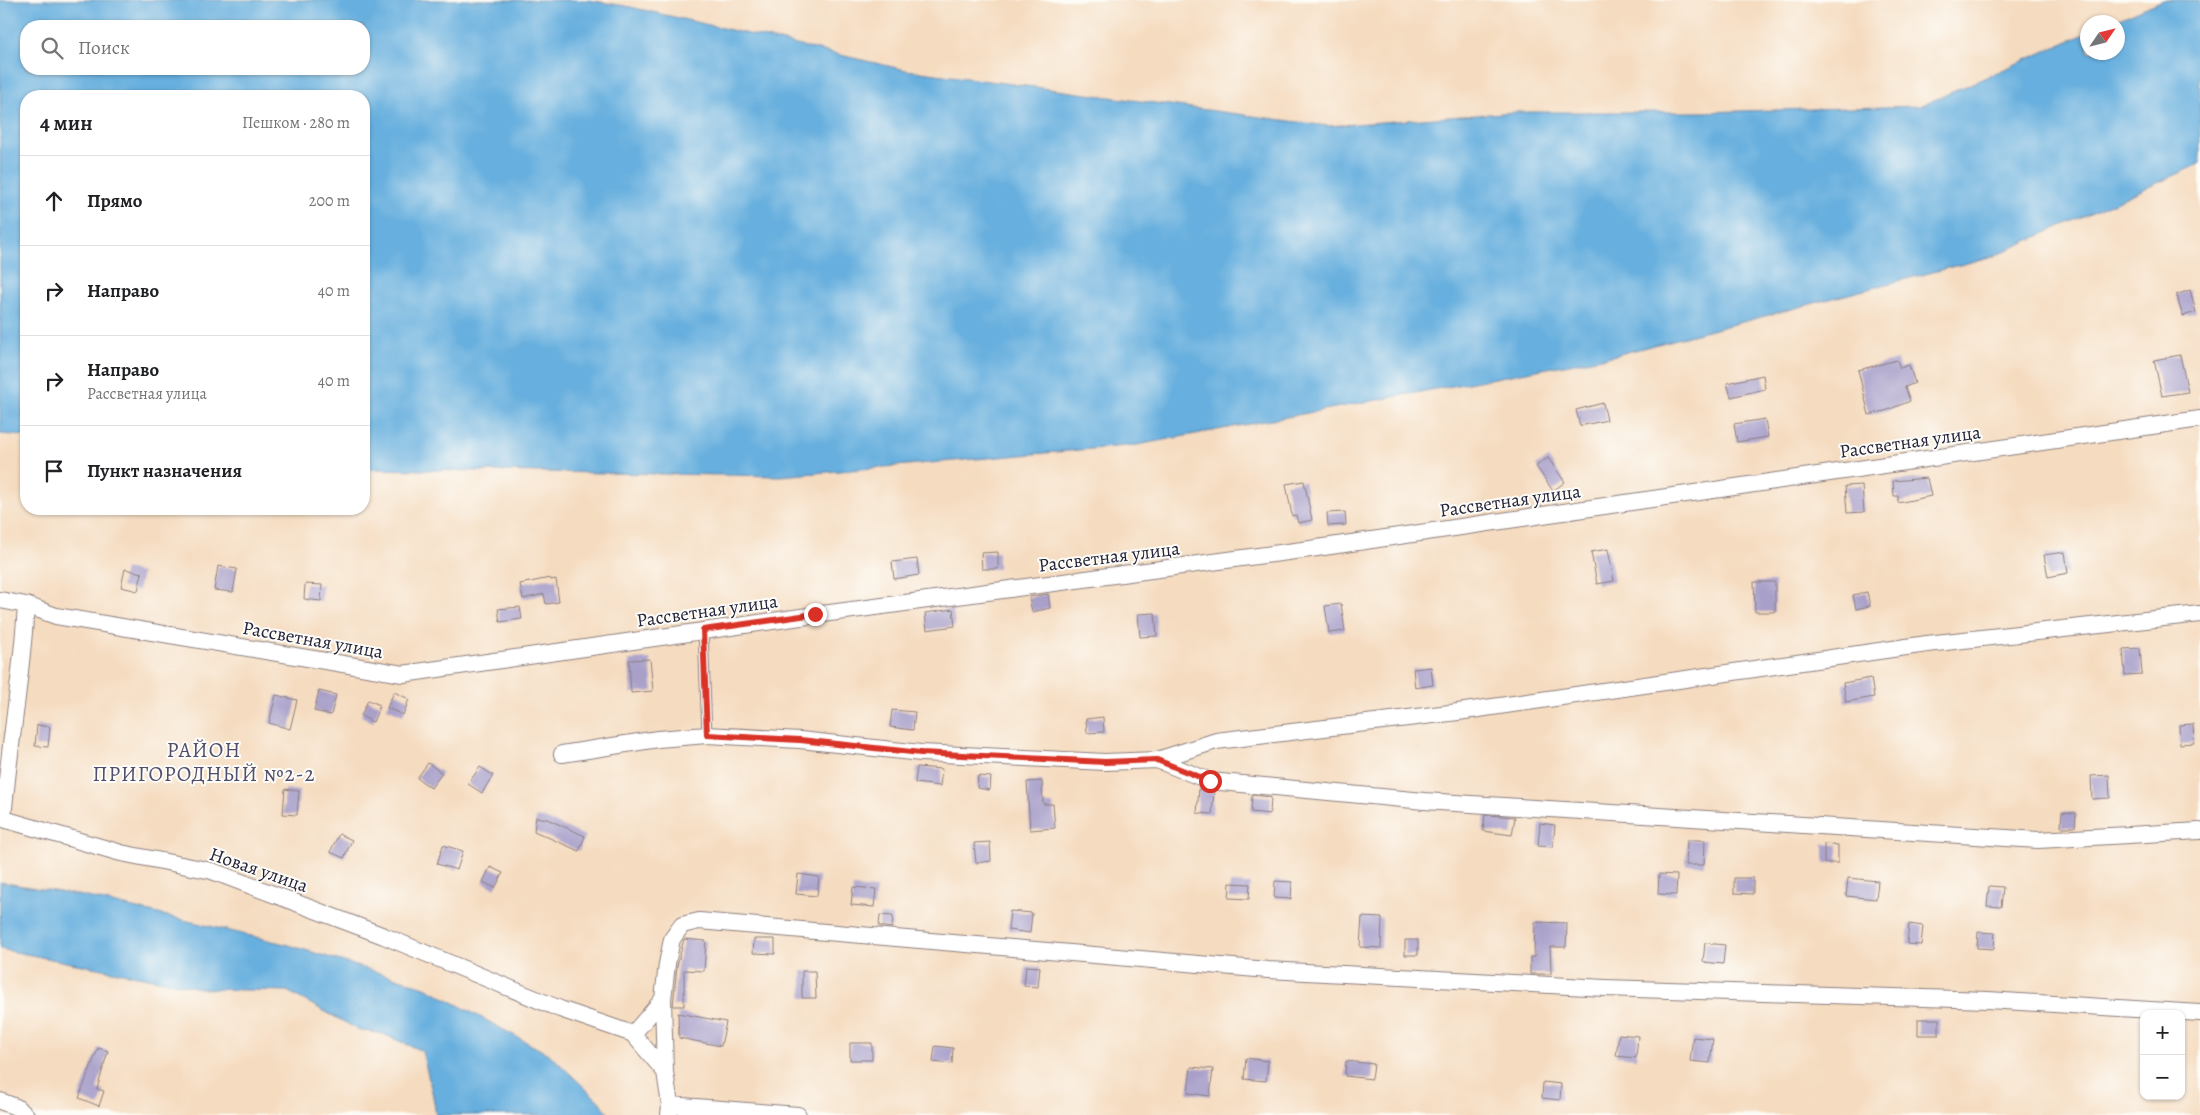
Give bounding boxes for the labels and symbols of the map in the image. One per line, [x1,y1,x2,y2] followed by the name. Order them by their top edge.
[2080,15,2125,60] north arrow
[1838,419,1983,465] street label: Рассветная улица
[1438,478,1583,524] street label: Рассветная улица
[1037,535,1182,579] street label: Рассветная улица
[635,588,780,634] street label: Рассветная улица
[804,603,827,626] route end
[240,615,385,665] street label: Рассветная улица
[93,736,315,788] district label: РАЙОН ПРИГОРОДНЫЙ №2-2
[1199,770,1222,793] route start
[206,841,312,899] street label: Новая улица

